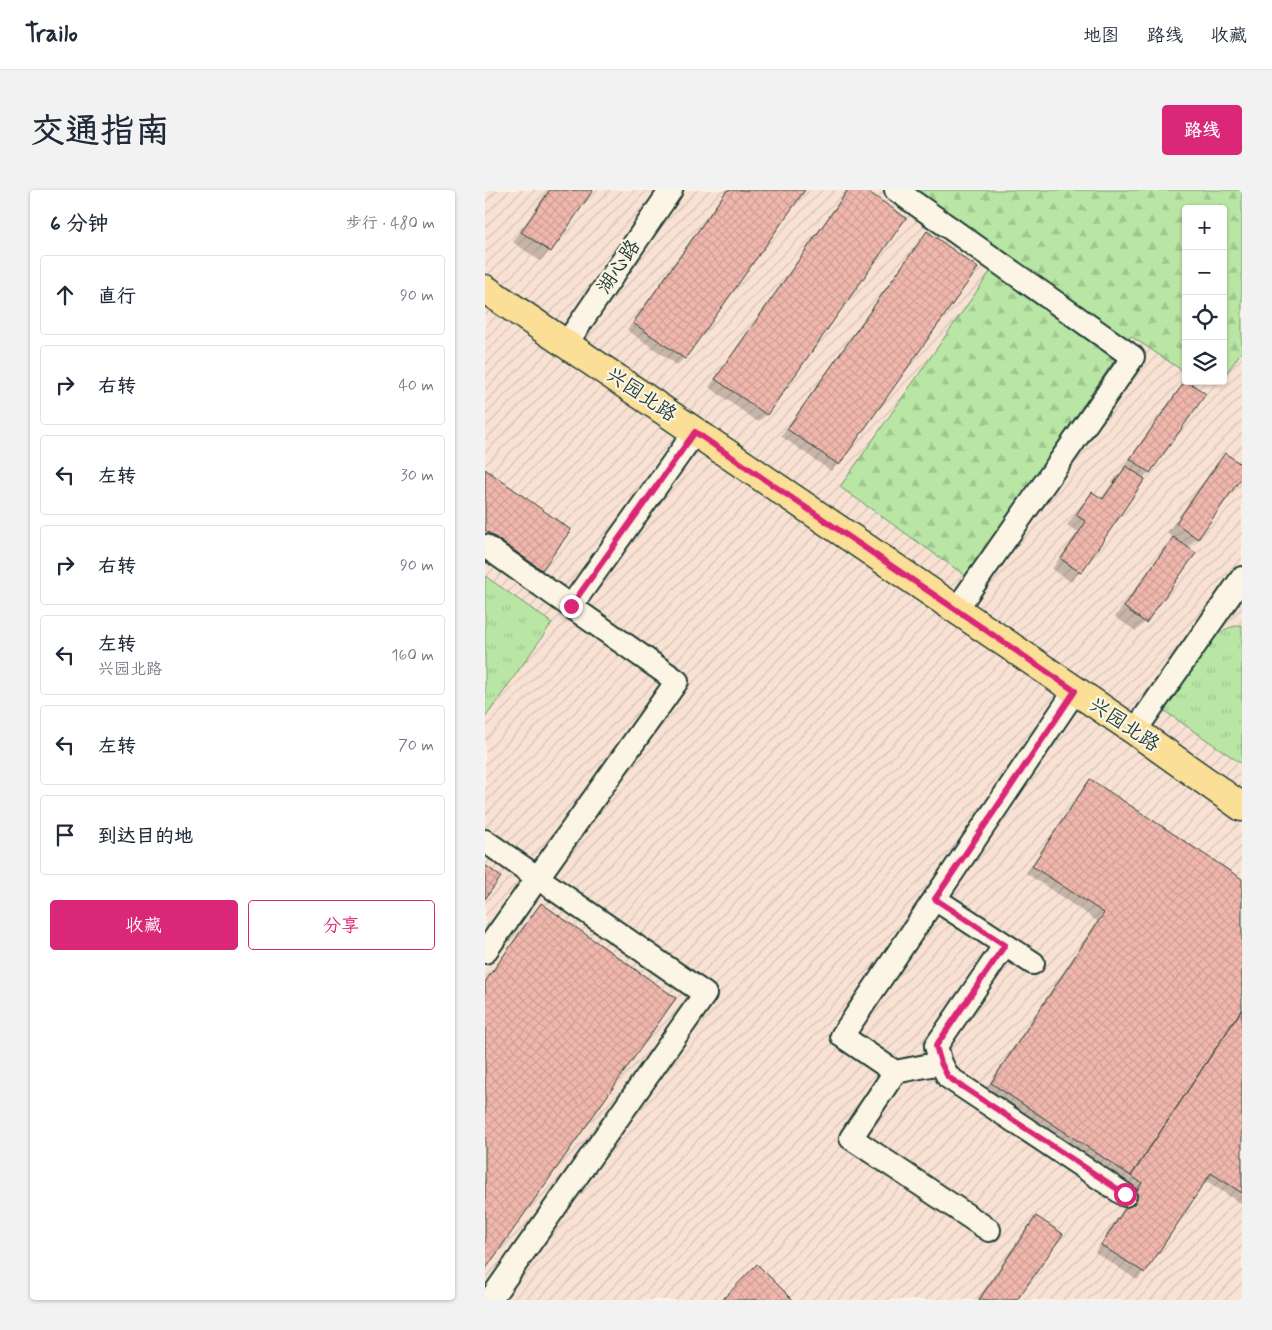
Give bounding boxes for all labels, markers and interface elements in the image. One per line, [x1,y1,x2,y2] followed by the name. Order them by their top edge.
[25,19,78,50] text: Trailo
[1083,24,1119,48] text: 地图
[1147,24,1183,48] text: 路线
[1211,24,1247,48] text: 收藏
[1162,105,1242,155] button: 路线
[30,109,170,155] text: 交通指南
[1182,205,1227,385] map controls
[1182,205,1227,250] button: +
[50,210,108,238] text: 6 分钟
[346,213,435,234] text: 步行 · 480 m
[591,234,648,299] street label: 湖心路
[1182,250,1227,295] button: −
[51,281,79,309] icon: ahead
[98,284,136,309] text: 直行
[400,285,434,306] text: 90 m
[1182,295,1227,340] button: locate
[1182,340,1227,385] button: layers
[600,361,683,429] street label: 兴园北路
[51,371,79,399] icon: right
[98,374,136,399] text: 右转
[398,375,434,396] text: 40 m
[51,461,79,489] icon: left
[98,464,136,489] text: 左转
[401,465,434,486] text: 30 m
[51,551,79,579] icon: right
[98,554,136,579] text: 右转
[400,555,434,576] text: 90 m
[560,595,583,618] route end
[98,632,136,657] text: 左转
[51,641,79,669] icon: left
[391,645,434,666] text: 160 m
[98,659,162,680] text: 兴园北路
[1083,691,1166,759] street label: 兴园北路
[51,731,79,759] icon: left
[98,734,136,759] text: 左转
[398,735,434,756] text: 70 m
[51,821,79,849] icon: arrive
[98,824,193,849] text: 到达目的地
[50,900,238,950] button: 收藏
[248,900,435,950] button: 分享
[1114,1183,1137,1206] route start

